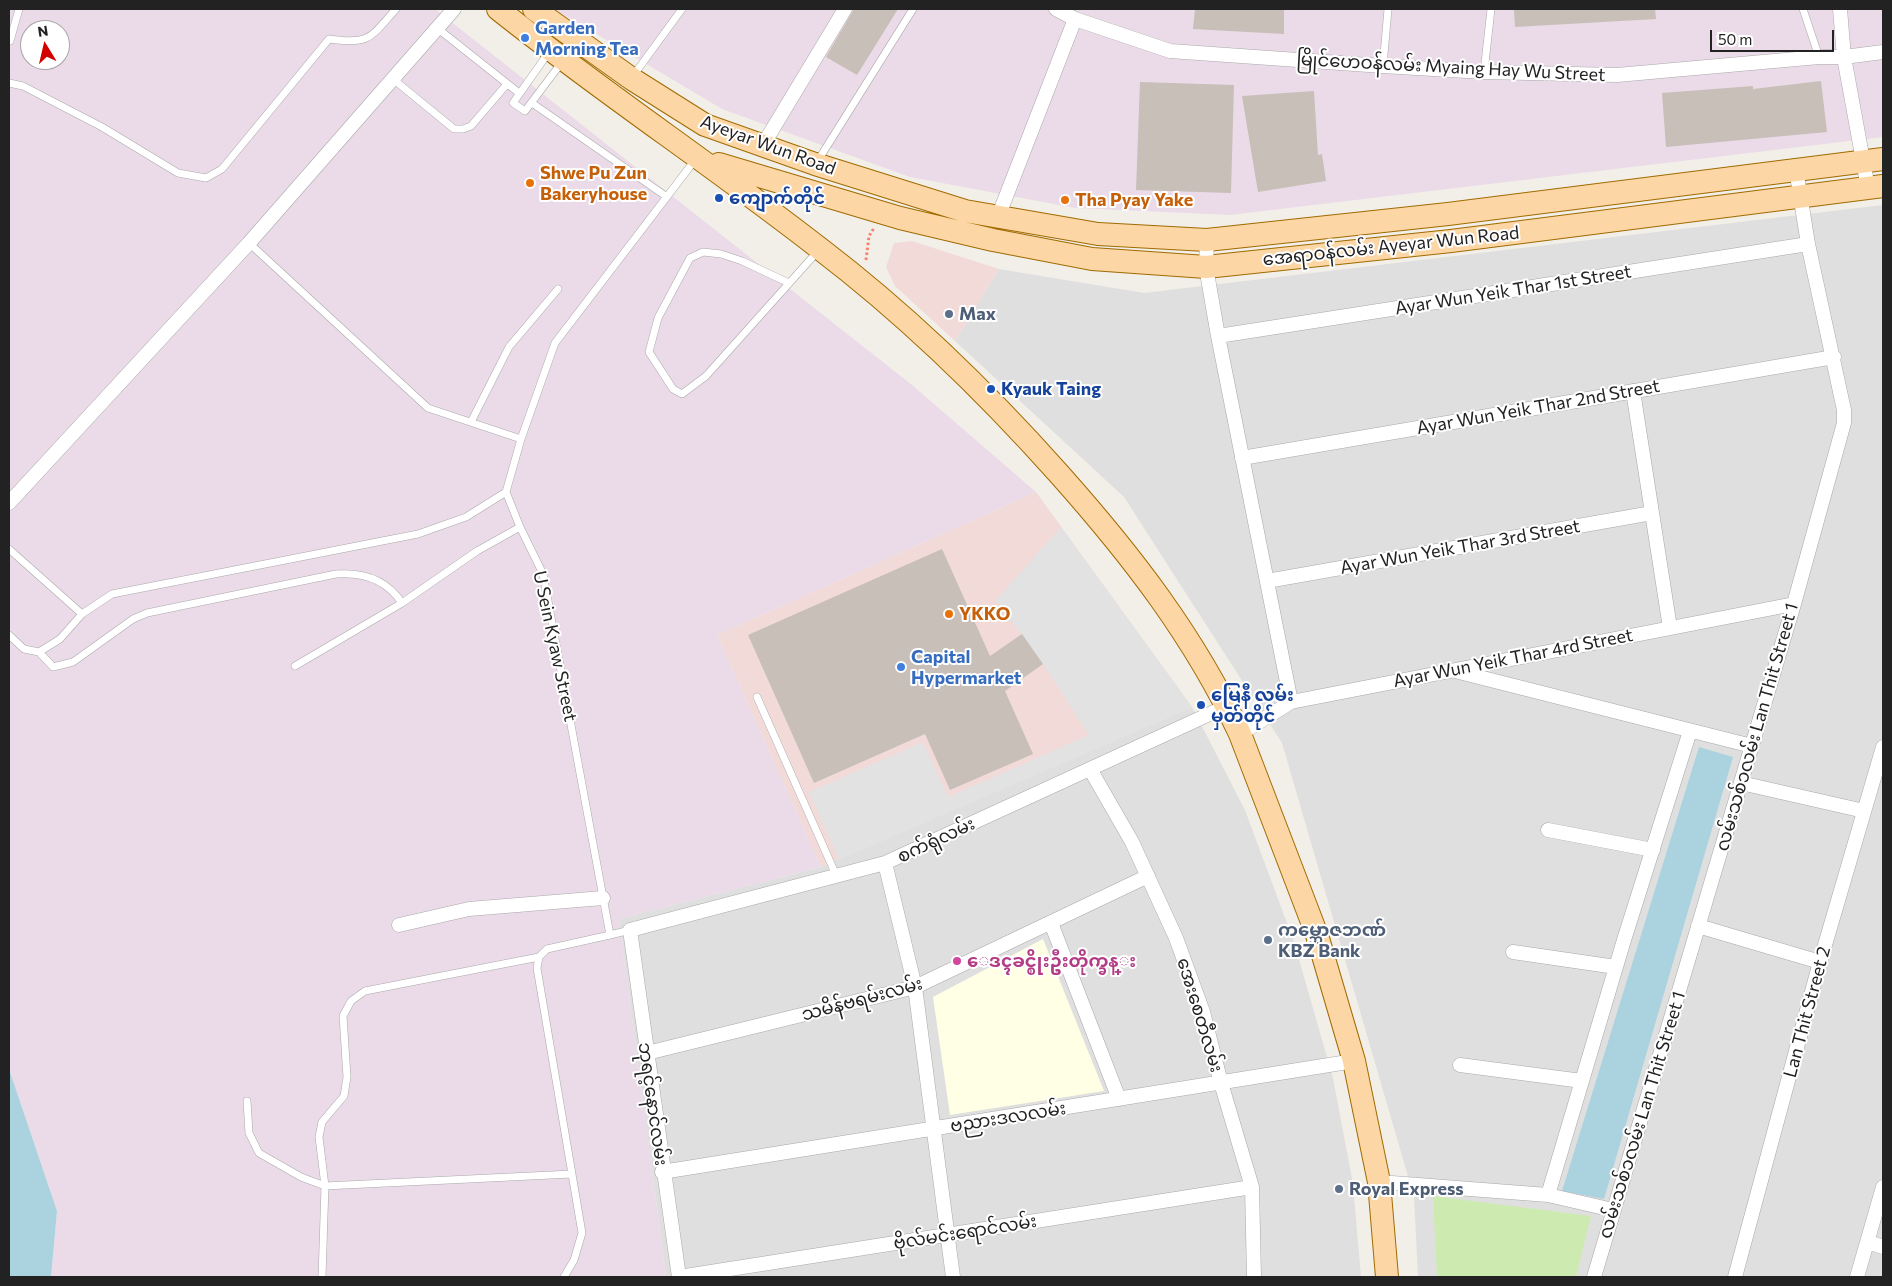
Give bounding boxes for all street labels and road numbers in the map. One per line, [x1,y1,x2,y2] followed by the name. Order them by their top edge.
[1296,48,1606,86] street label: မြိုင်ဟေဝန်လမ်း Myaing Hay Wu Street
[697,110,839,180] street label: Ayeyar Wun Road
[1262,222,1520,270] street label: အေရာဝန်လမ်း Ayeyar Wun Road
[1393,261,1633,319] street label: Ayar Wun Yeik Thar 1st Street
[1415,375,1661,439] street label: Ayar Wun Yeik Thar 2nd Street
[1338,515,1582,579] street label: Ayar Wun Yeik Thar 3rd Street
[528,569,582,723] street label: U Sein Kyaw Street
[1711,600,1803,854] street label: လမ်းသစ်၁လမ်း Lan Thit Street 1
[1391,624,1635,692] street label: Ayar Wun Yeik Thar 4rd Street
[894,813,978,867] street label: စက်ရုံလမ်း
[1779,944,1835,1080] street label: Lan Thit Street 2
[1172,955,1228,1075] street label: အေးစေတီလမ်း
[799,972,925,1026] street label: သမိန်ဗရမ်းလမ်း
[1594,989,1690,1241] street label: လမ်းသစ်၁လမ်း Lan Thit Street 1
[634,1041,672,1167] street label: ဘုရင့်နောင်လမ်း
[949,1097,1067,1137] street label: ဗညားဒလလမ်း
[892,1210,1038,1254] street label: ဗိုလ်မင်းရောင်လမ်း

